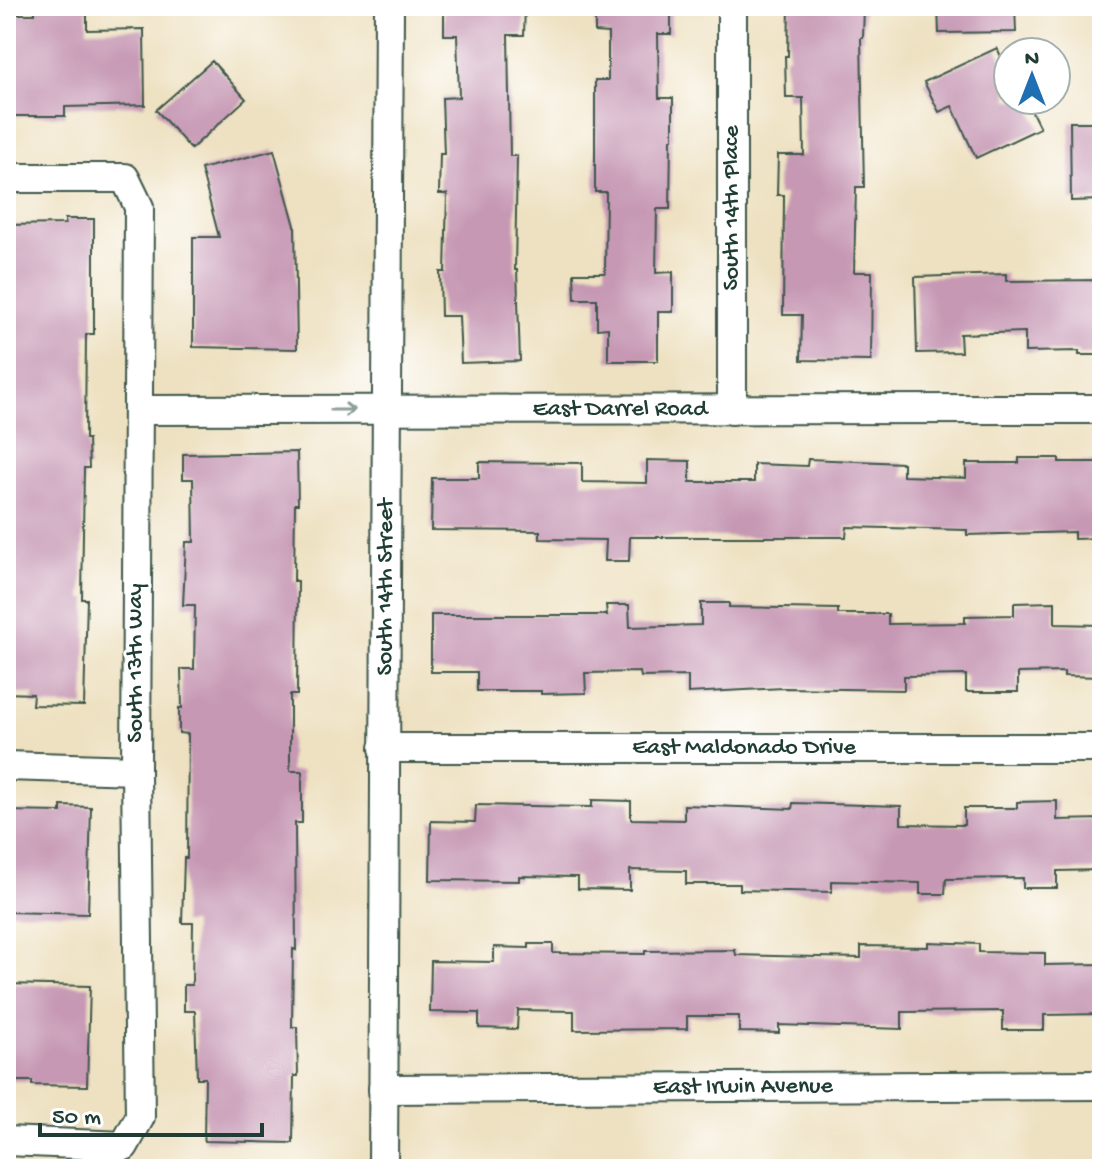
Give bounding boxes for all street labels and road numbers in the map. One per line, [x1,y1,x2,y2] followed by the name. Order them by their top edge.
[718,125,747,291] street label: South 14th Place
[533,395,709,424] street label: East Darrel Road
[371,496,401,675] street label: South 14th Street
[122,583,151,743] street label: South 13th Way
[632,734,856,763] street label: East Maldonado Drive
[653,1072,834,1102] street label: East Irwin Avenue

